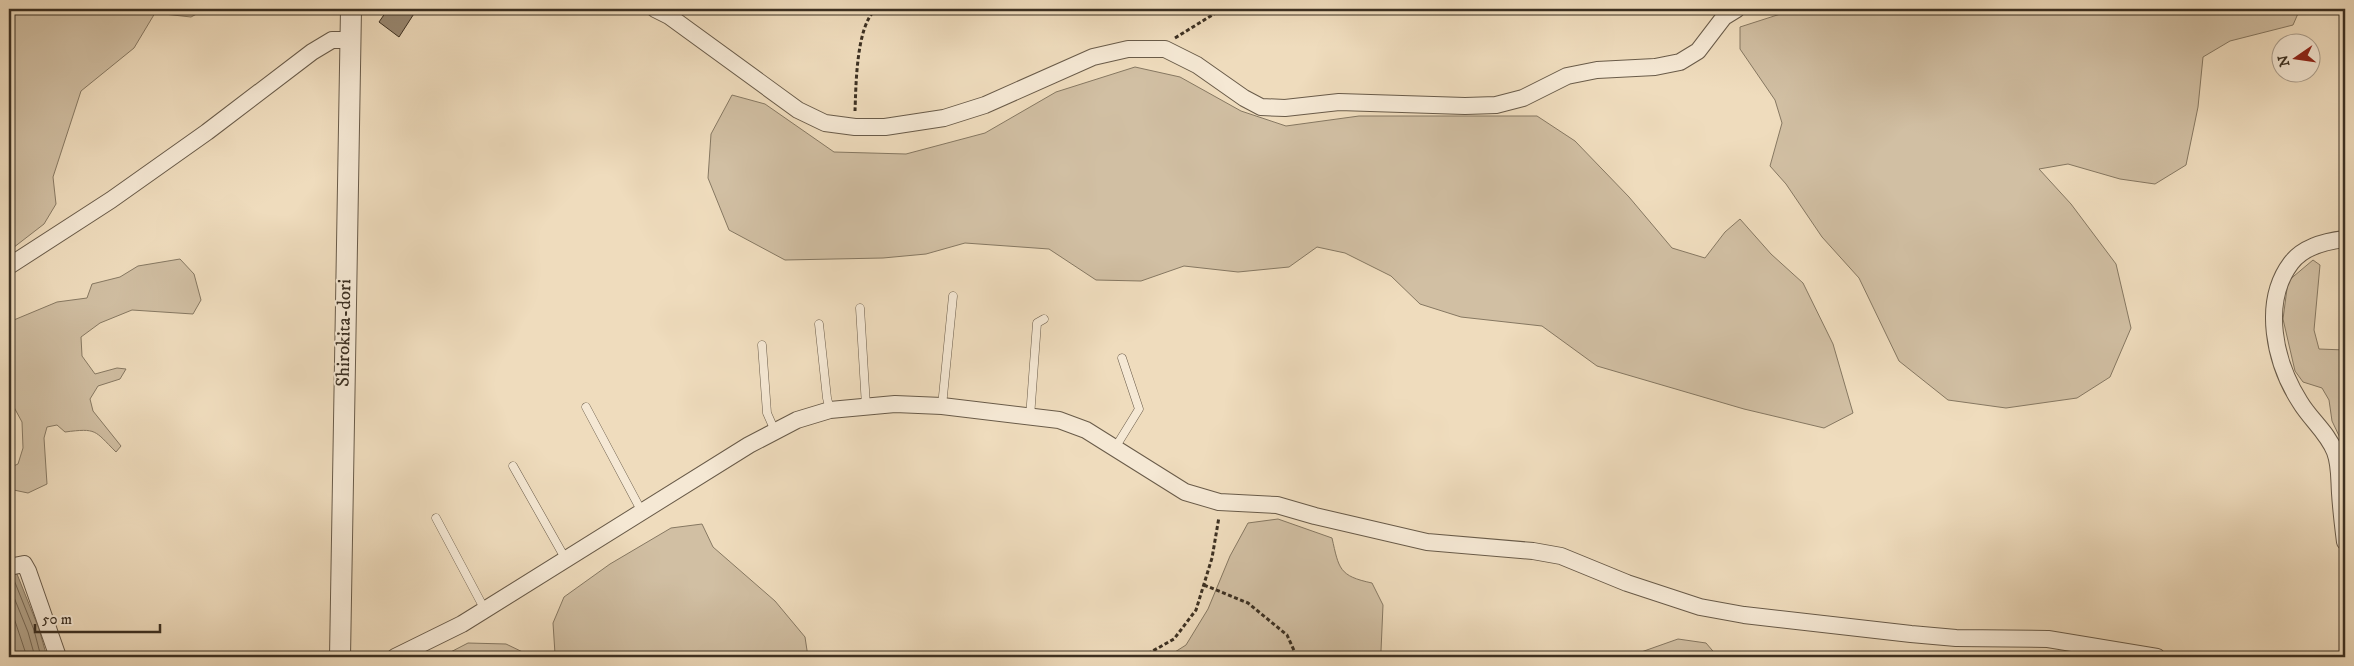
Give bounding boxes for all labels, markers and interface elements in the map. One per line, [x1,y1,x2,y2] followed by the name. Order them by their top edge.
[2272,32,2322,82] north arrow
[2274,53,2294,68] text: N
[332,279,356,387] street label: Shirokita-dori
[35,601,160,633] scale bar
[42,610,72,629] text: 50 m

